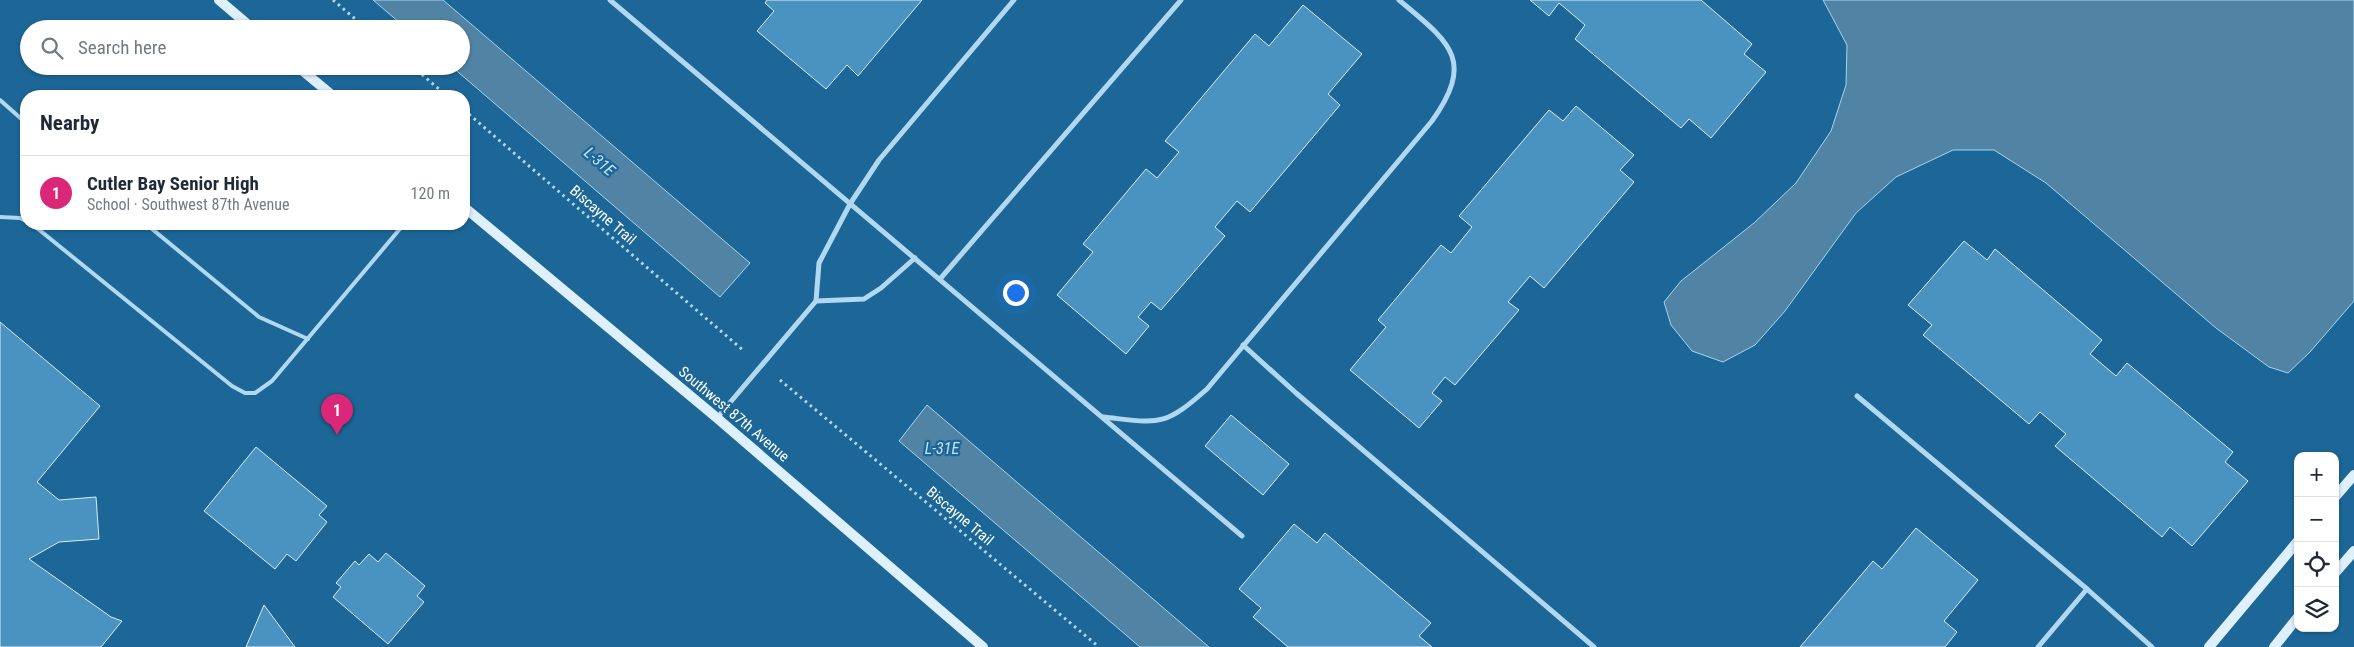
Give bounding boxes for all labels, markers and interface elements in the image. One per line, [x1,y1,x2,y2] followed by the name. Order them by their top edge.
[20,20,470,75] search box
[38,34,66,62] icon: search
[78,36,166,59] text: Search here
[40,111,99,135] text: Nearby
[580,143,620,181] water label: L-31E
[87,172,259,195] text: Cutler Bay Senior High
[566,181,640,249] street label: Biscayne Trail
[52,184,60,203] text: 1
[411,184,450,203] text: 120 m
[87,195,290,214] text: School · Southwest 87th Avenue
[1003,280,1029,306] your location
[675,362,793,466] street label: Southwest 87th Avenue
[321,394,353,435] pin: 1
[925,439,960,458] water label: L-31E
[2294,452,2339,632] map controls
[2294,452,2339,497] button: +
[923,483,997,549] street label: Biscayne Trail
[2294,497,2339,542] button: −
[2294,542,2339,587] button: locate
[2294,587,2339,632] button: layers

